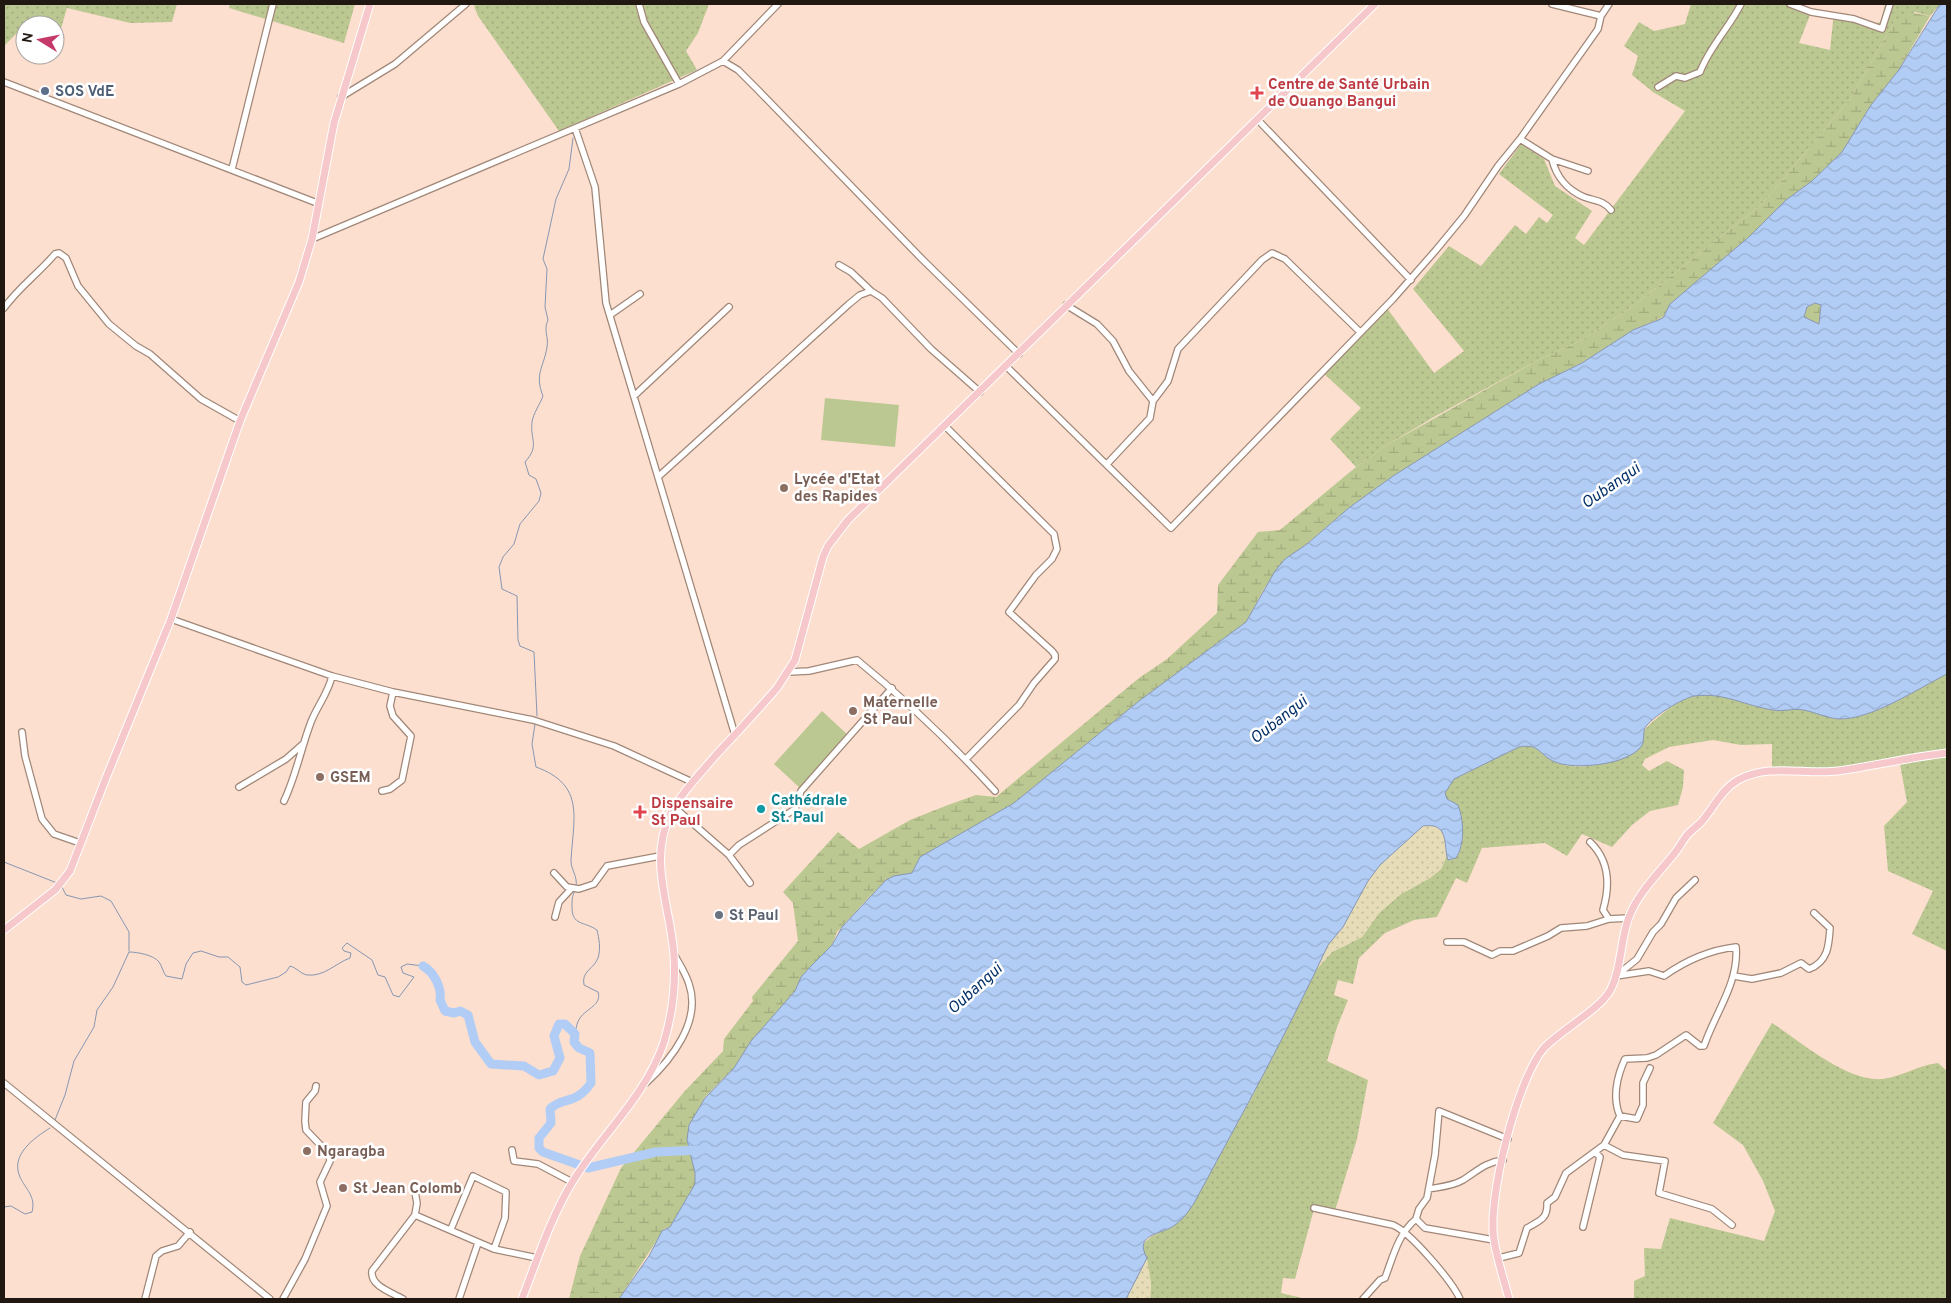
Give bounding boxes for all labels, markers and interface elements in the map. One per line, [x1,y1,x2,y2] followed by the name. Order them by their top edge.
[15,15,65,65] north arrow
[19,32,38,44] text: N
[1268,76,1430,112] place label: Centre de Santé Urbain de Ouango Bangui
[55,83,114,102] place label: SOS VdE
[39,85,51,97] marker: SOS VdE
[1250,86,1264,100] marker: Centre de Santé Urbain de Ouango Bangui
[1578,459,1645,514] water label: Oubangui
[794,471,880,507] place label: Lycée d'Etat des Rapides
[778,482,790,494] marker: Lycée d'Etat des Rapides
[1247,691,1313,749] water label: Oubangui
[863,694,938,730] place label: Maternelle St Paul
[847,705,859,717] marker: Maternelle St Paul
[330,769,371,788] place label: GSEM
[314,771,326,783] marker: GSEM
[771,792,847,828] place label: Cathédrale St. Paul
[651,795,733,831] place label: Dispensaire St Paul
[755,803,767,815] marker: Cathédrale St. Paul
[633,805,647,819] marker: Dispensaire St Paul
[729,907,779,926] place label: St Paul
[713,909,725,921] marker: St Paul
[944,959,1008,1019] water label: Oubangui
[317,1143,385,1162] place label: Ngaragba
[301,1145,313,1157] marker: Ngaragba
[353,1180,462,1199] place label: St Jean Colomb
[337,1182,349,1194] marker: St Jean Colomb

